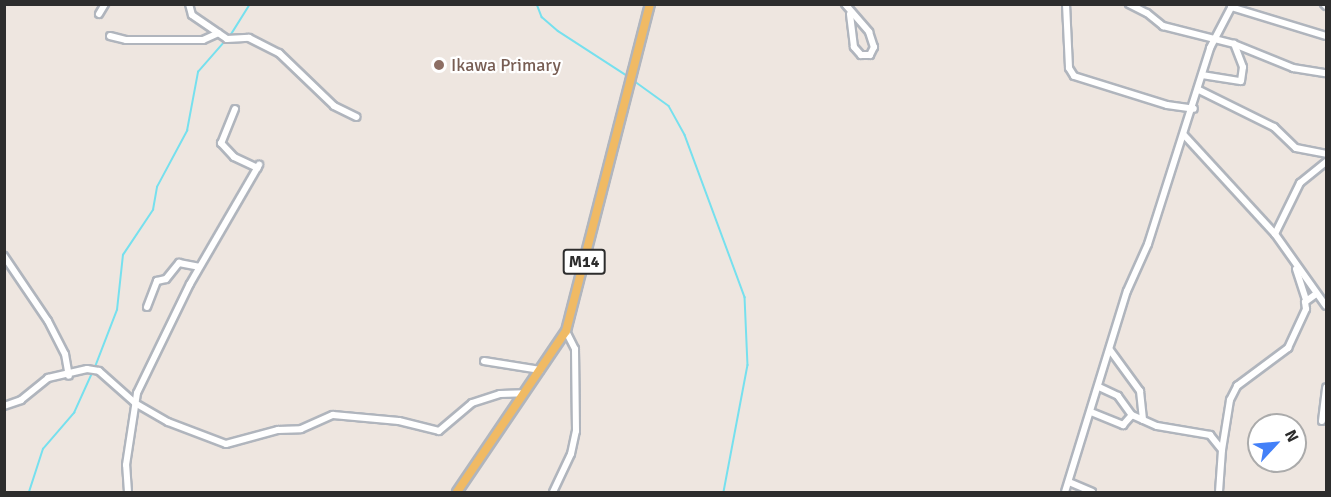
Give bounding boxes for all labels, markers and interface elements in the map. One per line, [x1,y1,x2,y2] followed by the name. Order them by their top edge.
[451,54,561,76] place label: Ikawa Primary
[432,58,446,72] marker: Ikawa Primary
[562,249,606,275] road number: M14
[1247,413,1307,473] north arrow
[1280,427,1303,445] text: N

